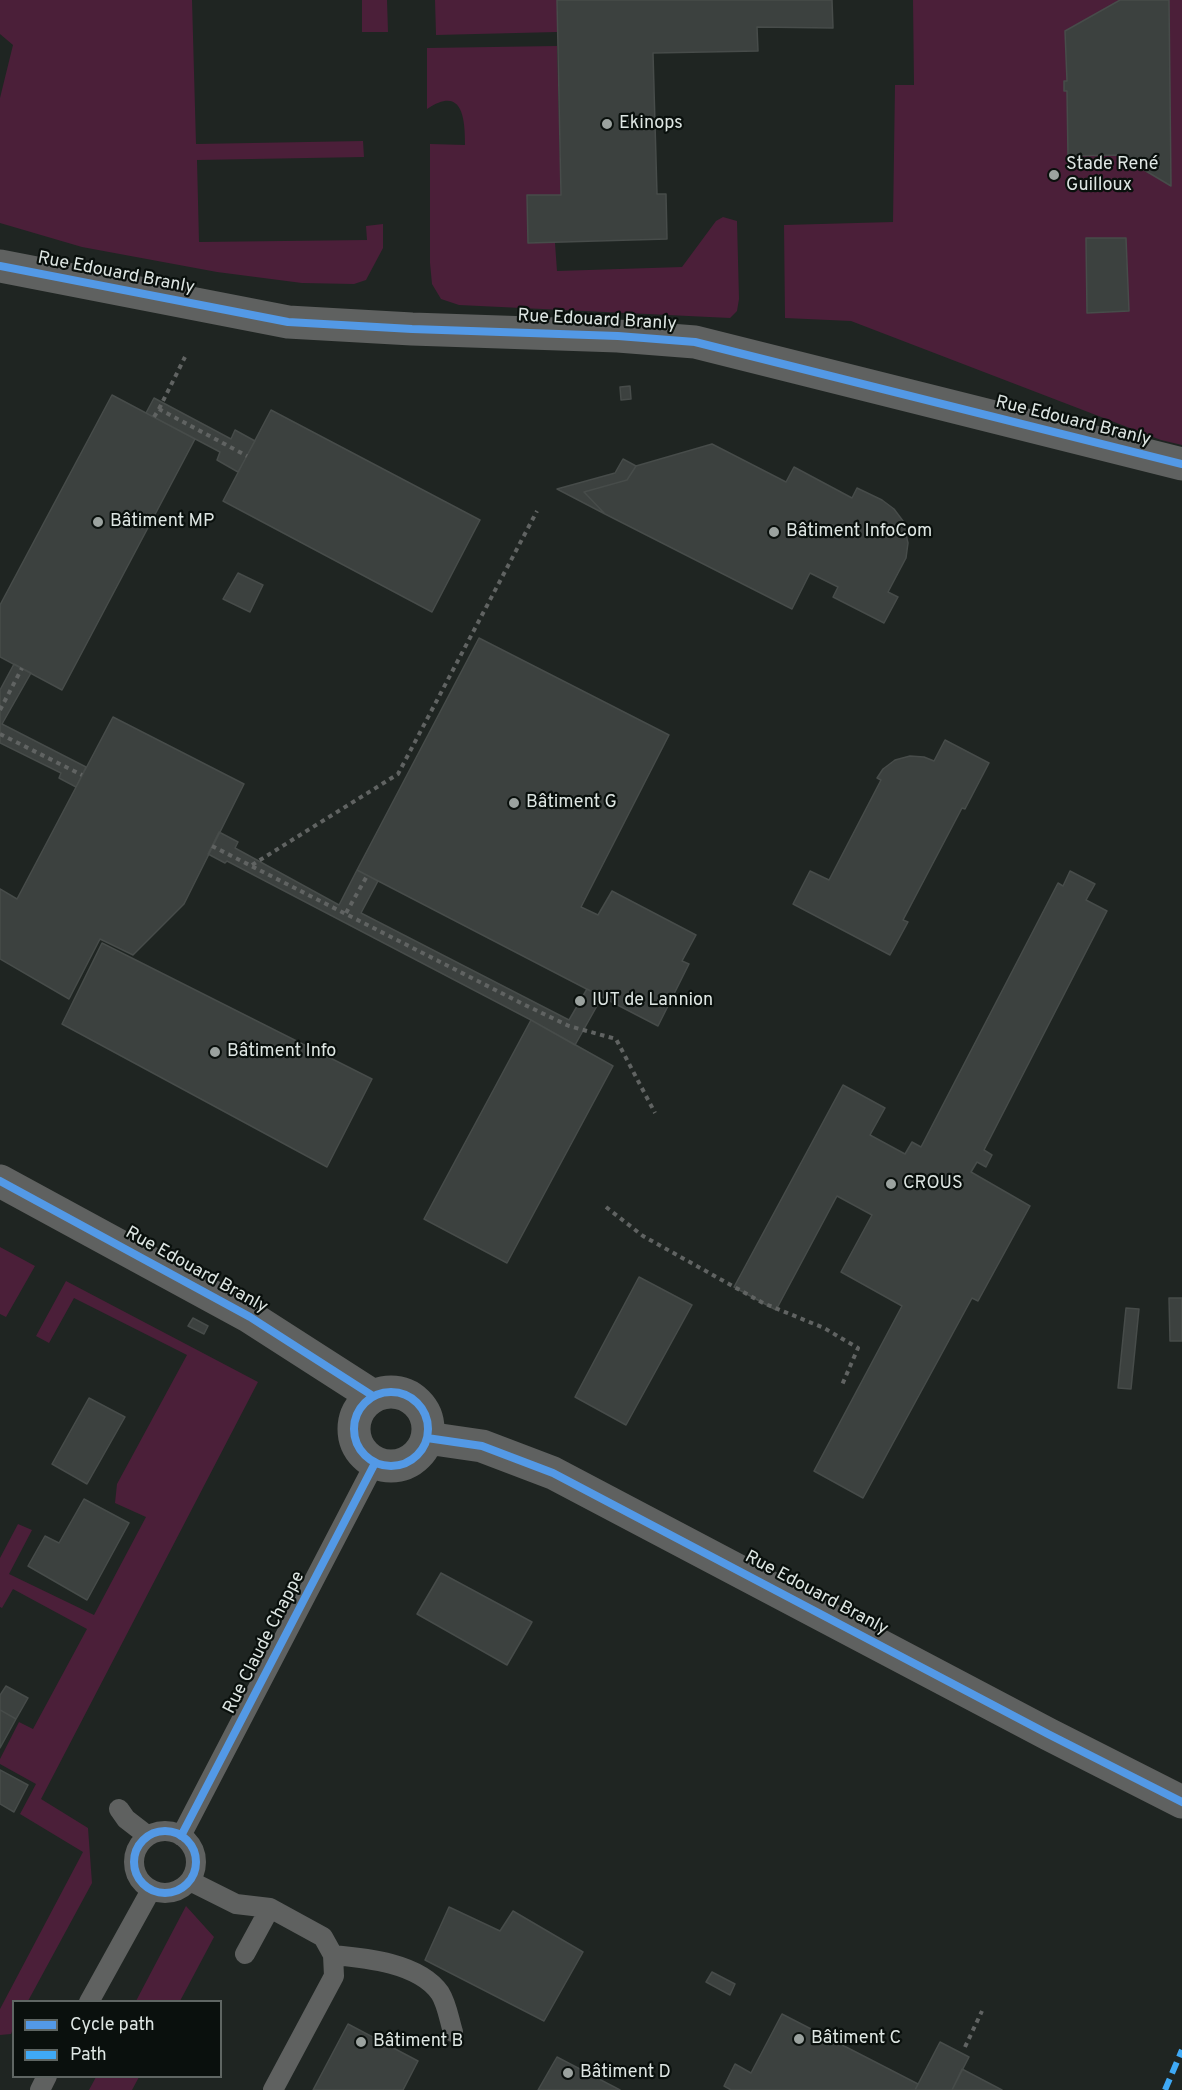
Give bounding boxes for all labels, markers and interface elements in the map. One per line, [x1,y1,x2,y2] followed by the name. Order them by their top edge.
[619,113,683,135] place label: Ekinops
[600,117,614,131] marker: Ekinops
[1066,154,1158,196] place label: Stade René Guilloux
[1047,168,1061,182] marker: Stade René Guilloux
[36,248,196,300] street label: Rue Edouard Branly
[517,306,677,336] street label: Rue Edouard Branly
[993,392,1153,452] street label: Rue Edouard Branly
[110,511,214,533] place label: Bâtiment MP
[91,515,105,529] marker: Bâtiment MP
[786,521,932,543] place label: Bâtiment InfoCom
[767,525,781,539] marker: Bâtiment InfoCom
[526,792,617,814] place label: Bâtiment G
[507,796,521,810] marker: Bâtiment G
[592,990,713,1012] place label: IUT de Lannion
[573,994,587,1008] marker: IUT de Lannion
[227,1041,336,1063] place label: Bâtiment Info
[208,1045,222,1059] marker: Bâtiment Info
[903,1173,963,1195] place label: CROUS
[884,1177,898,1191] marker: CROUS
[121,1223,271,1319] street label: Rue Edouard Branly
[741,1547,891,1641] street label: Rue Edouard Branly
[220,1568,310,1718] street label: Rue Claude Chappe
[12,2000,222,2078] legend
[70,2014,155,2037] text: Cycle path
[811,2028,901,2050] place label: Bâtiment C
[373,2031,463,2053] place label: Bâtiment B
[792,2032,806,2046] marker: Bâtiment C
[354,2035,368,2049] marker: Bâtiment B
[70,2044,107,2067] text: Path
[580,2062,671,2084] place label: Bâtiment D
[561,2066,575,2080] marker: Bâtiment D

